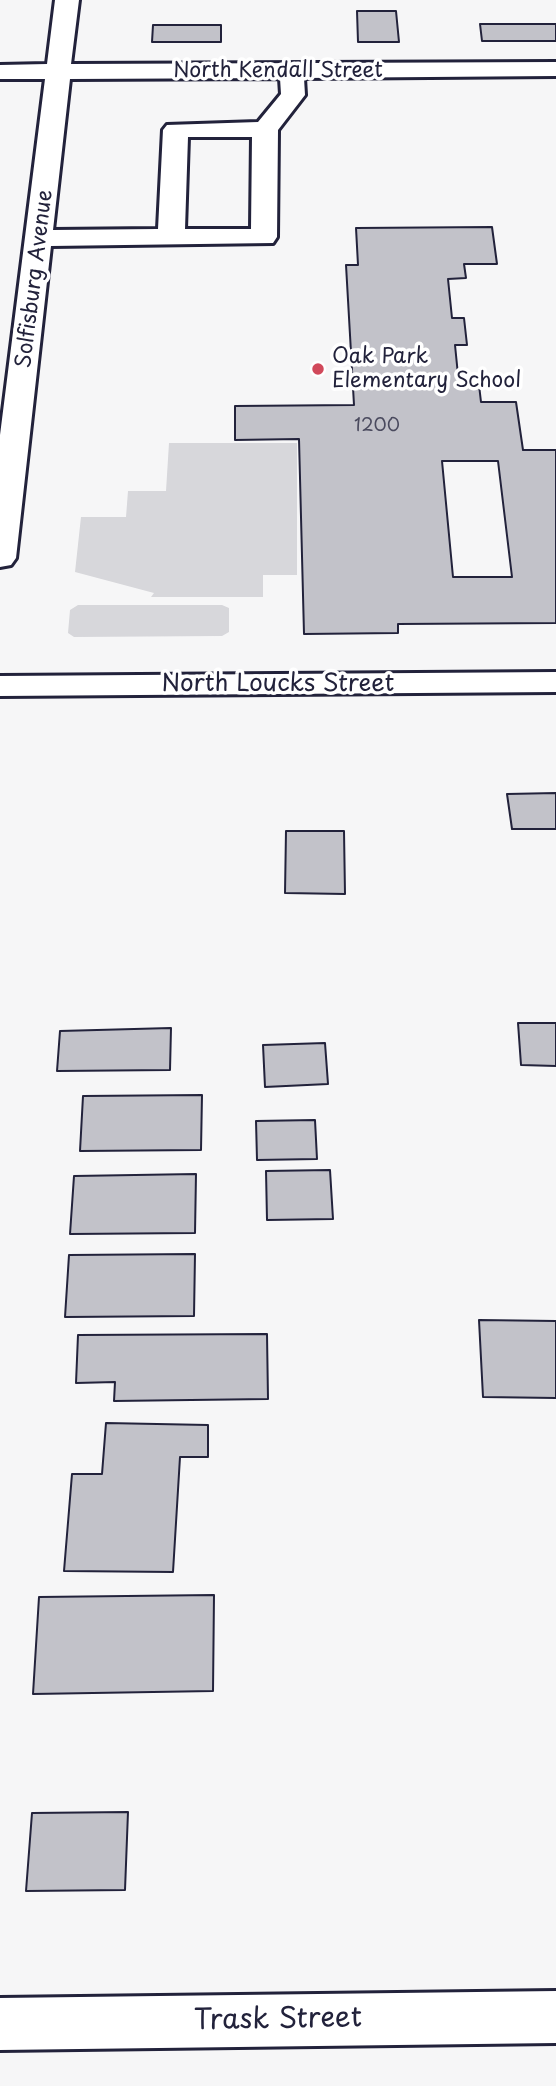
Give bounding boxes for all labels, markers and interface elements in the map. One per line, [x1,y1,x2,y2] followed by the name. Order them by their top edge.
[173,58,383,84] street label: North Kendall Street
[12,189,58,369] street label: Solfisburg Avenue
[332,344,521,394] place label: Oak Park Elementary School
[310,361,326,377] marker: Oak Park Elementary School
[354,415,400,437] house number: 1200
[162,670,394,698] street label: North Loucks Street
[194,2002,362,2038] street label: Trask Street

